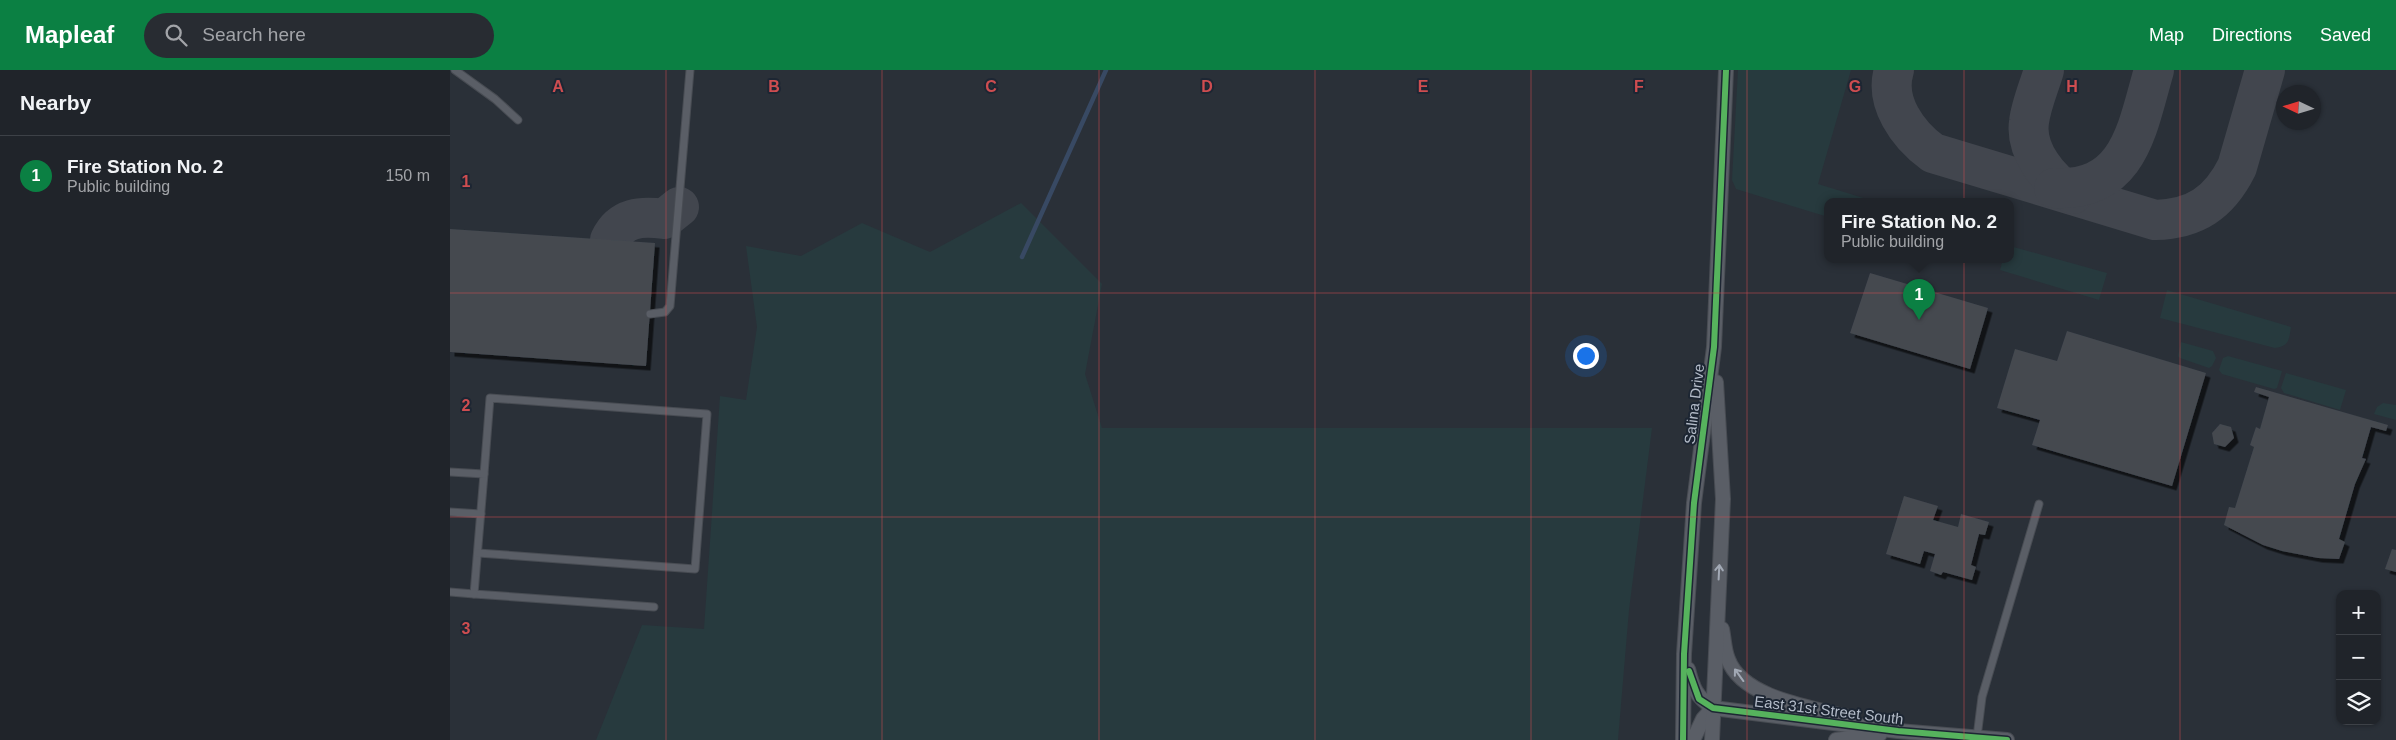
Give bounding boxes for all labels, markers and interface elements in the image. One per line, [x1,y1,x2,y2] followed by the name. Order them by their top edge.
[144,13,494,58] search box
[25,21,114,48] text: Mapleaf
[162,21,190,49] icon: search
[202,24,306,45] text: Search here
[2149,25,2184,45] text: Map
[2212,25,2292,45] text: Directions
[2320,25,2371,45] text: Saved
[552,78,564,95] text: A
[768,78,780,95] text: B
[985,78,997,95] text: C
[1201,78,1213,95] text: D
[1418,78,1429,95] text: E
[1634,78,1644,95] text: F
[1849,78,1861,95] text: G
[2066,78,2078,95] text: H
[2276,85,2321,130] north arrow
[20,91,91,114] text: Nearby
[67,156,223,177] text: Fire Station No. 2
[32,167,40,184] text: 1
[386,167,430,184] text: 150 m
[462,173,471,190] text: 1
[67,178,170,195] text: Public building
[1824,198,2014,263] popup
[1841,211,1997,232] text: Fire Station No. 2
[1841,233,1944,250] text: Public building
[1903,279,1935,320] pin: 1
[1573,343,1599,369] your location
[1681,363,1707,445] street label: Salina Drive
[462,397,471,414] text: 2
[1715,564,1724,580] one-way arrow
[2336,590,2381,725] map controls
[2336,590,2381,635] button: +
[462,620,471,637] text: 3
[2336,635,2381,680] button: −
[1734,668,1744,682] one-way arrow
[2336,680,2381,725] button: layers
[1753,692,1905,728] street label: East 31st Street South

